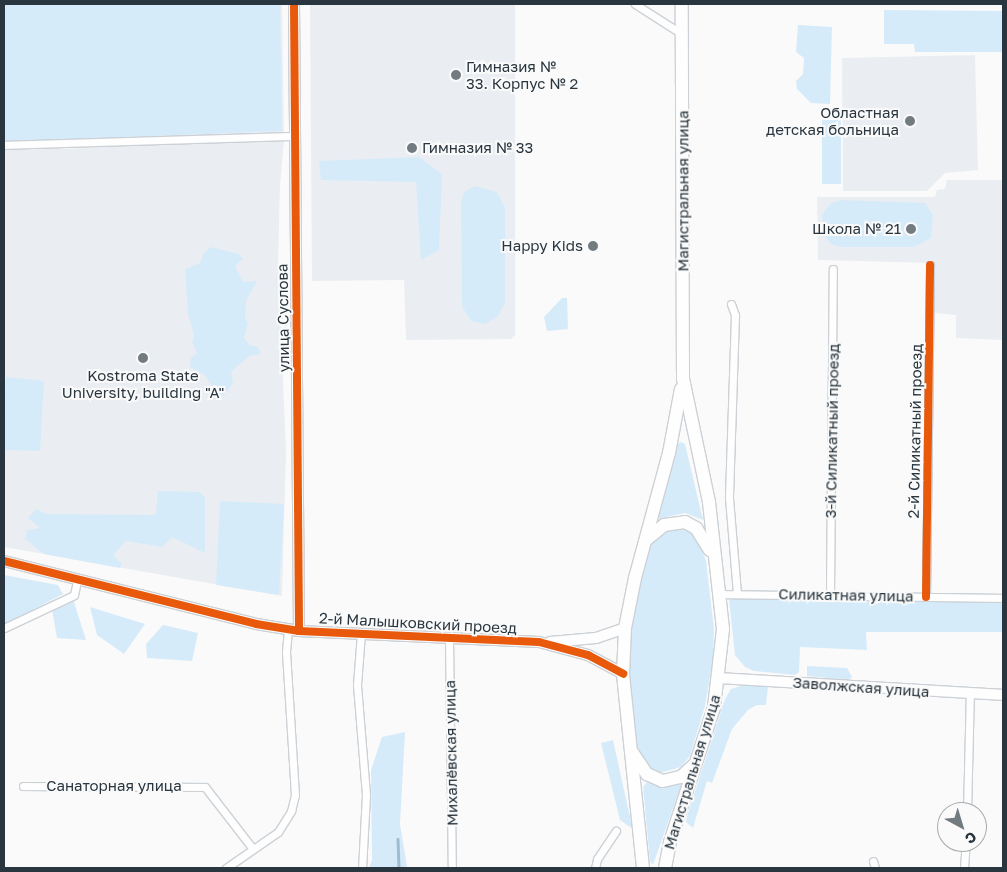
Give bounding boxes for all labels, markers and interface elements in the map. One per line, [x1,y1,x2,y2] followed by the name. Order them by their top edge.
[466,57,578,92] place label: Гимназия № 33. Корпус № 2
[450,69,462,81] marker: Гимназия № 33. Корпус № 2
[766,103,899,138] place label: Областная детская больница
[674,110,692,272] street label: Магистральная улица
[903,114,917,128] marker: Областная детская больница
[422,139,533,157] place label: Гимназия № 33
[406,142,418,154] marker: Гимназия № 33
[812,220,901,238] place label: Школа № 21
[905,223,917,235] marker: Школа № 21
[501,237,583,255] place label: Happy Kids
[587,240,599,252] marker: Happy Kids
[273,263,293,373] street label: улица Суслова
[821,344,843,518] street label: 3-й Силикатный проезд
[904,344,926,518] street label: 2-й Силикатный проезд
[137,352,149,364] marker: Kostroma State University, building "A"
[62,366,224,401] place label: Kostroma State University, building "A"
[778,585,914,605] street label: Силикатная улица
[319,609,517,637] street label: 2-й Малышковский проезд
[792,673,930,701] street label: Заволжская улица
[441,680,461,826] street label: Михалёвская улица
[660,692,724,852] street label: Магистральная улица
[46,777,182,795] street label: Санаторная улица
[937,802,987,852] north arrow
[962,829,980,848] text: С

